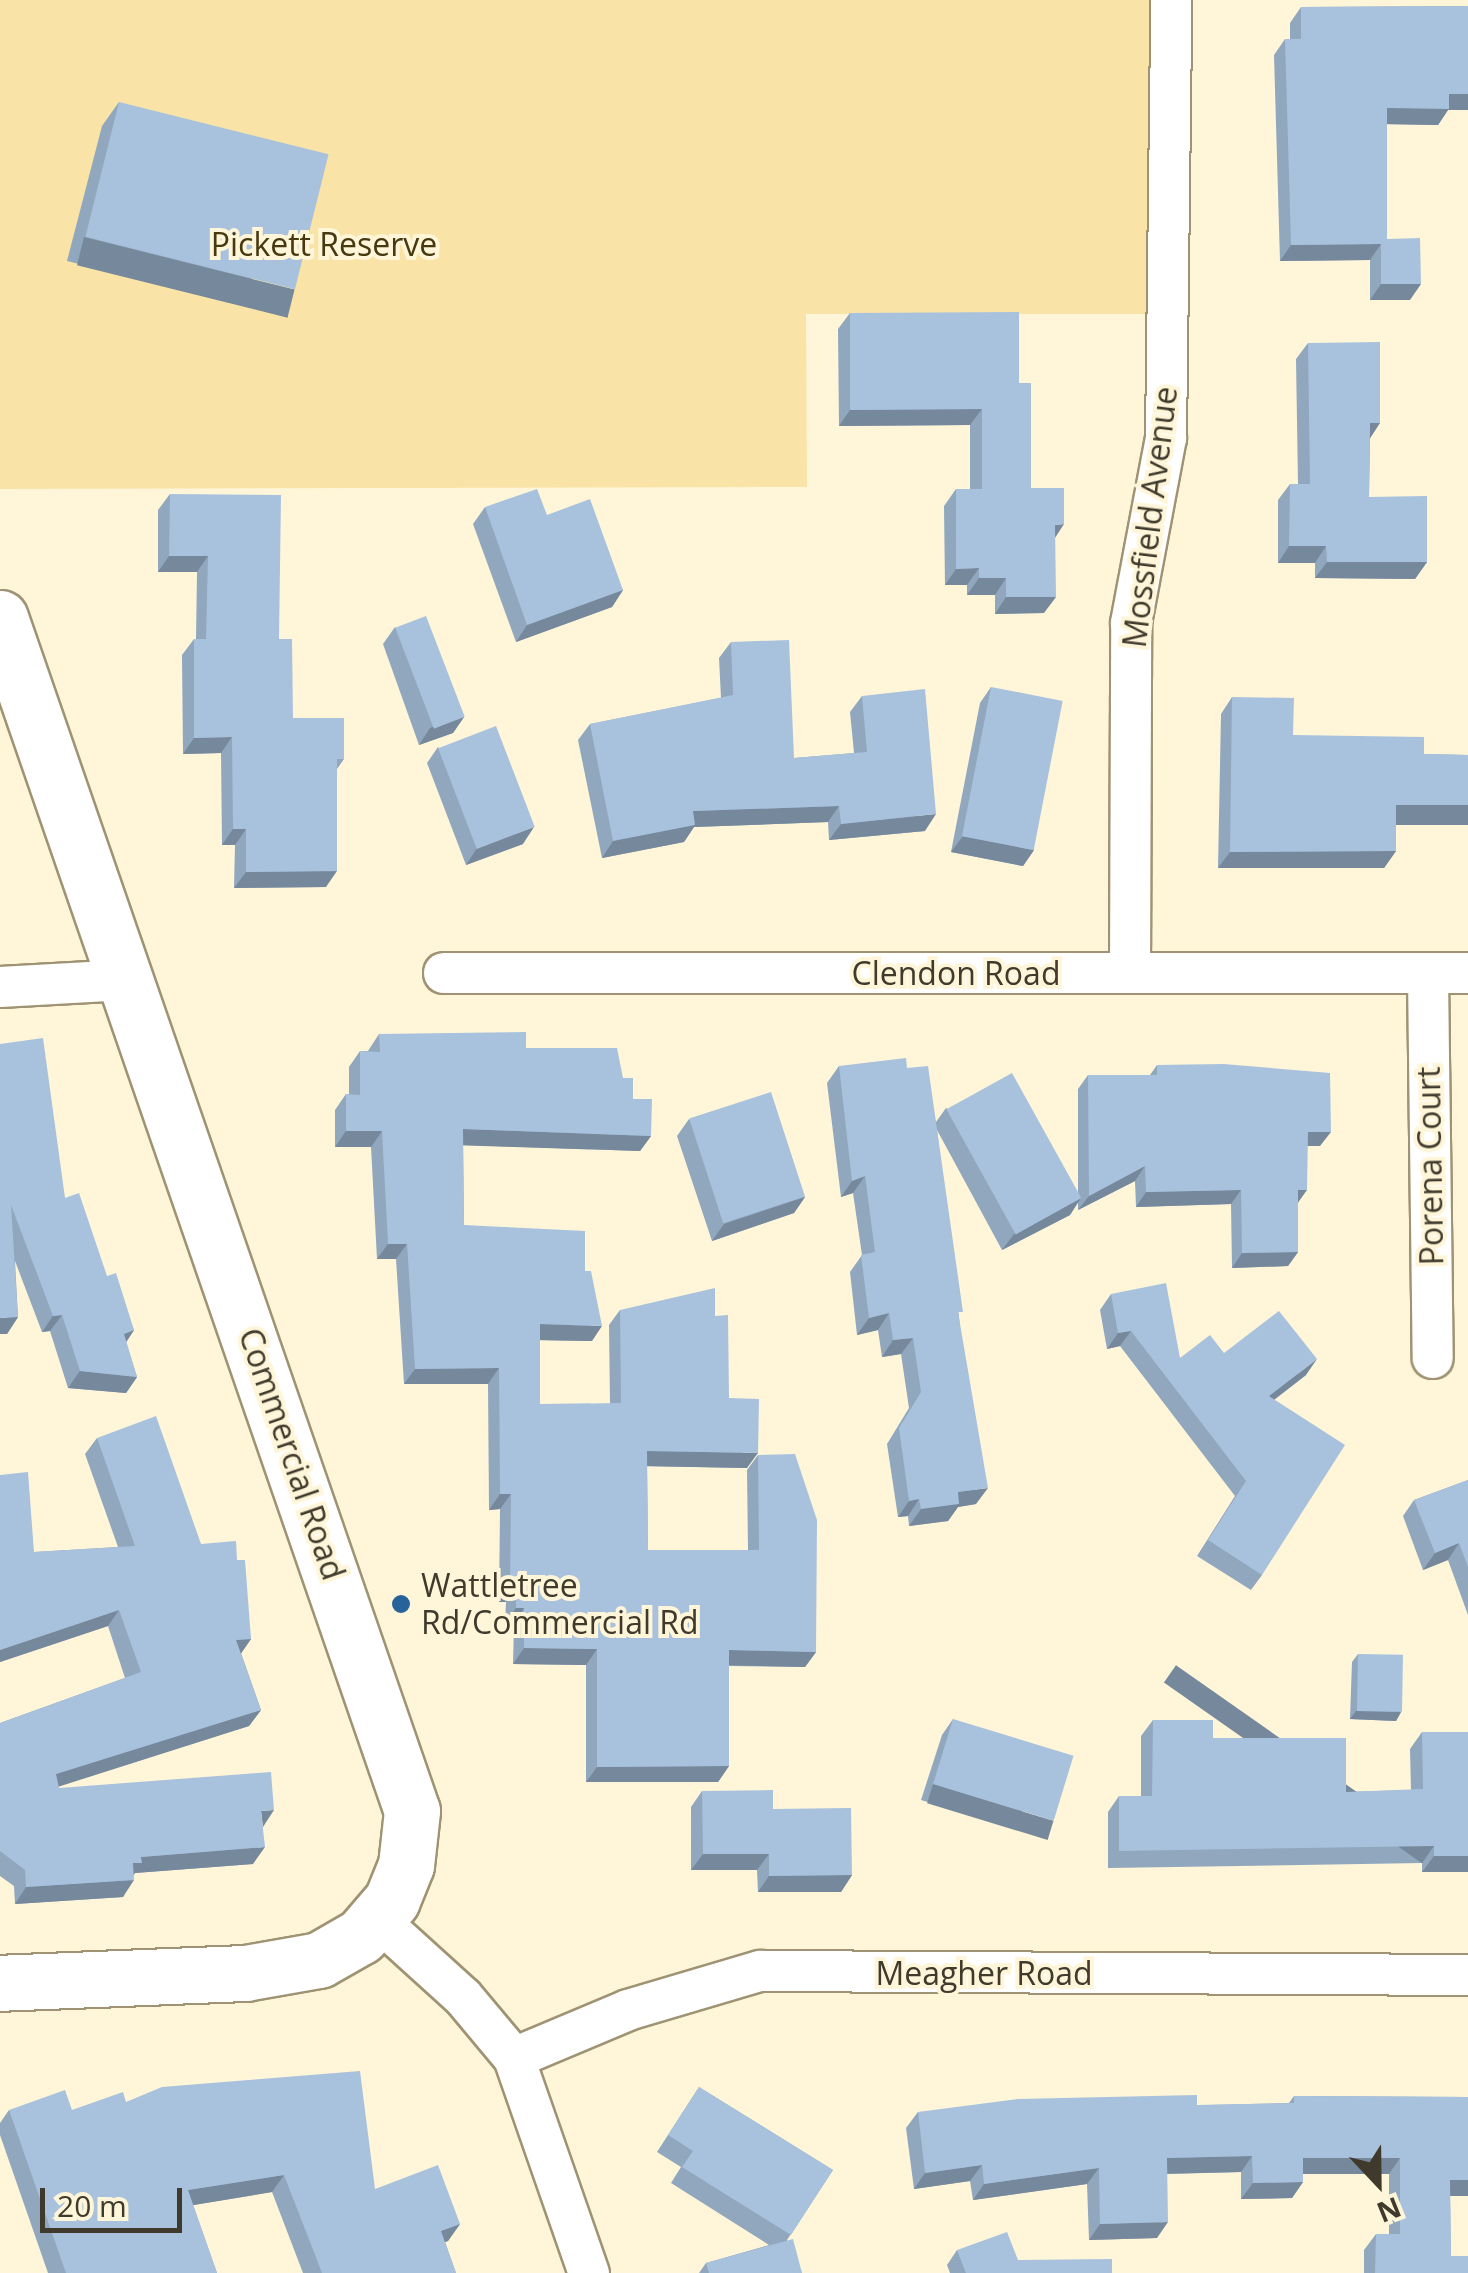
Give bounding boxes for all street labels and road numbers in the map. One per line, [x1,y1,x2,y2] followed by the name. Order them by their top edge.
[1115,384,1185,650] street label: Mossfield Avenue
[852,954,1060,992] street label: Clendon Road
[1409,1066,1451,1266] street label: Porena Court
[231,1323,353,1585] street label: Commercial Road
[875,1954,1093,1992] street label: Meagher Road

